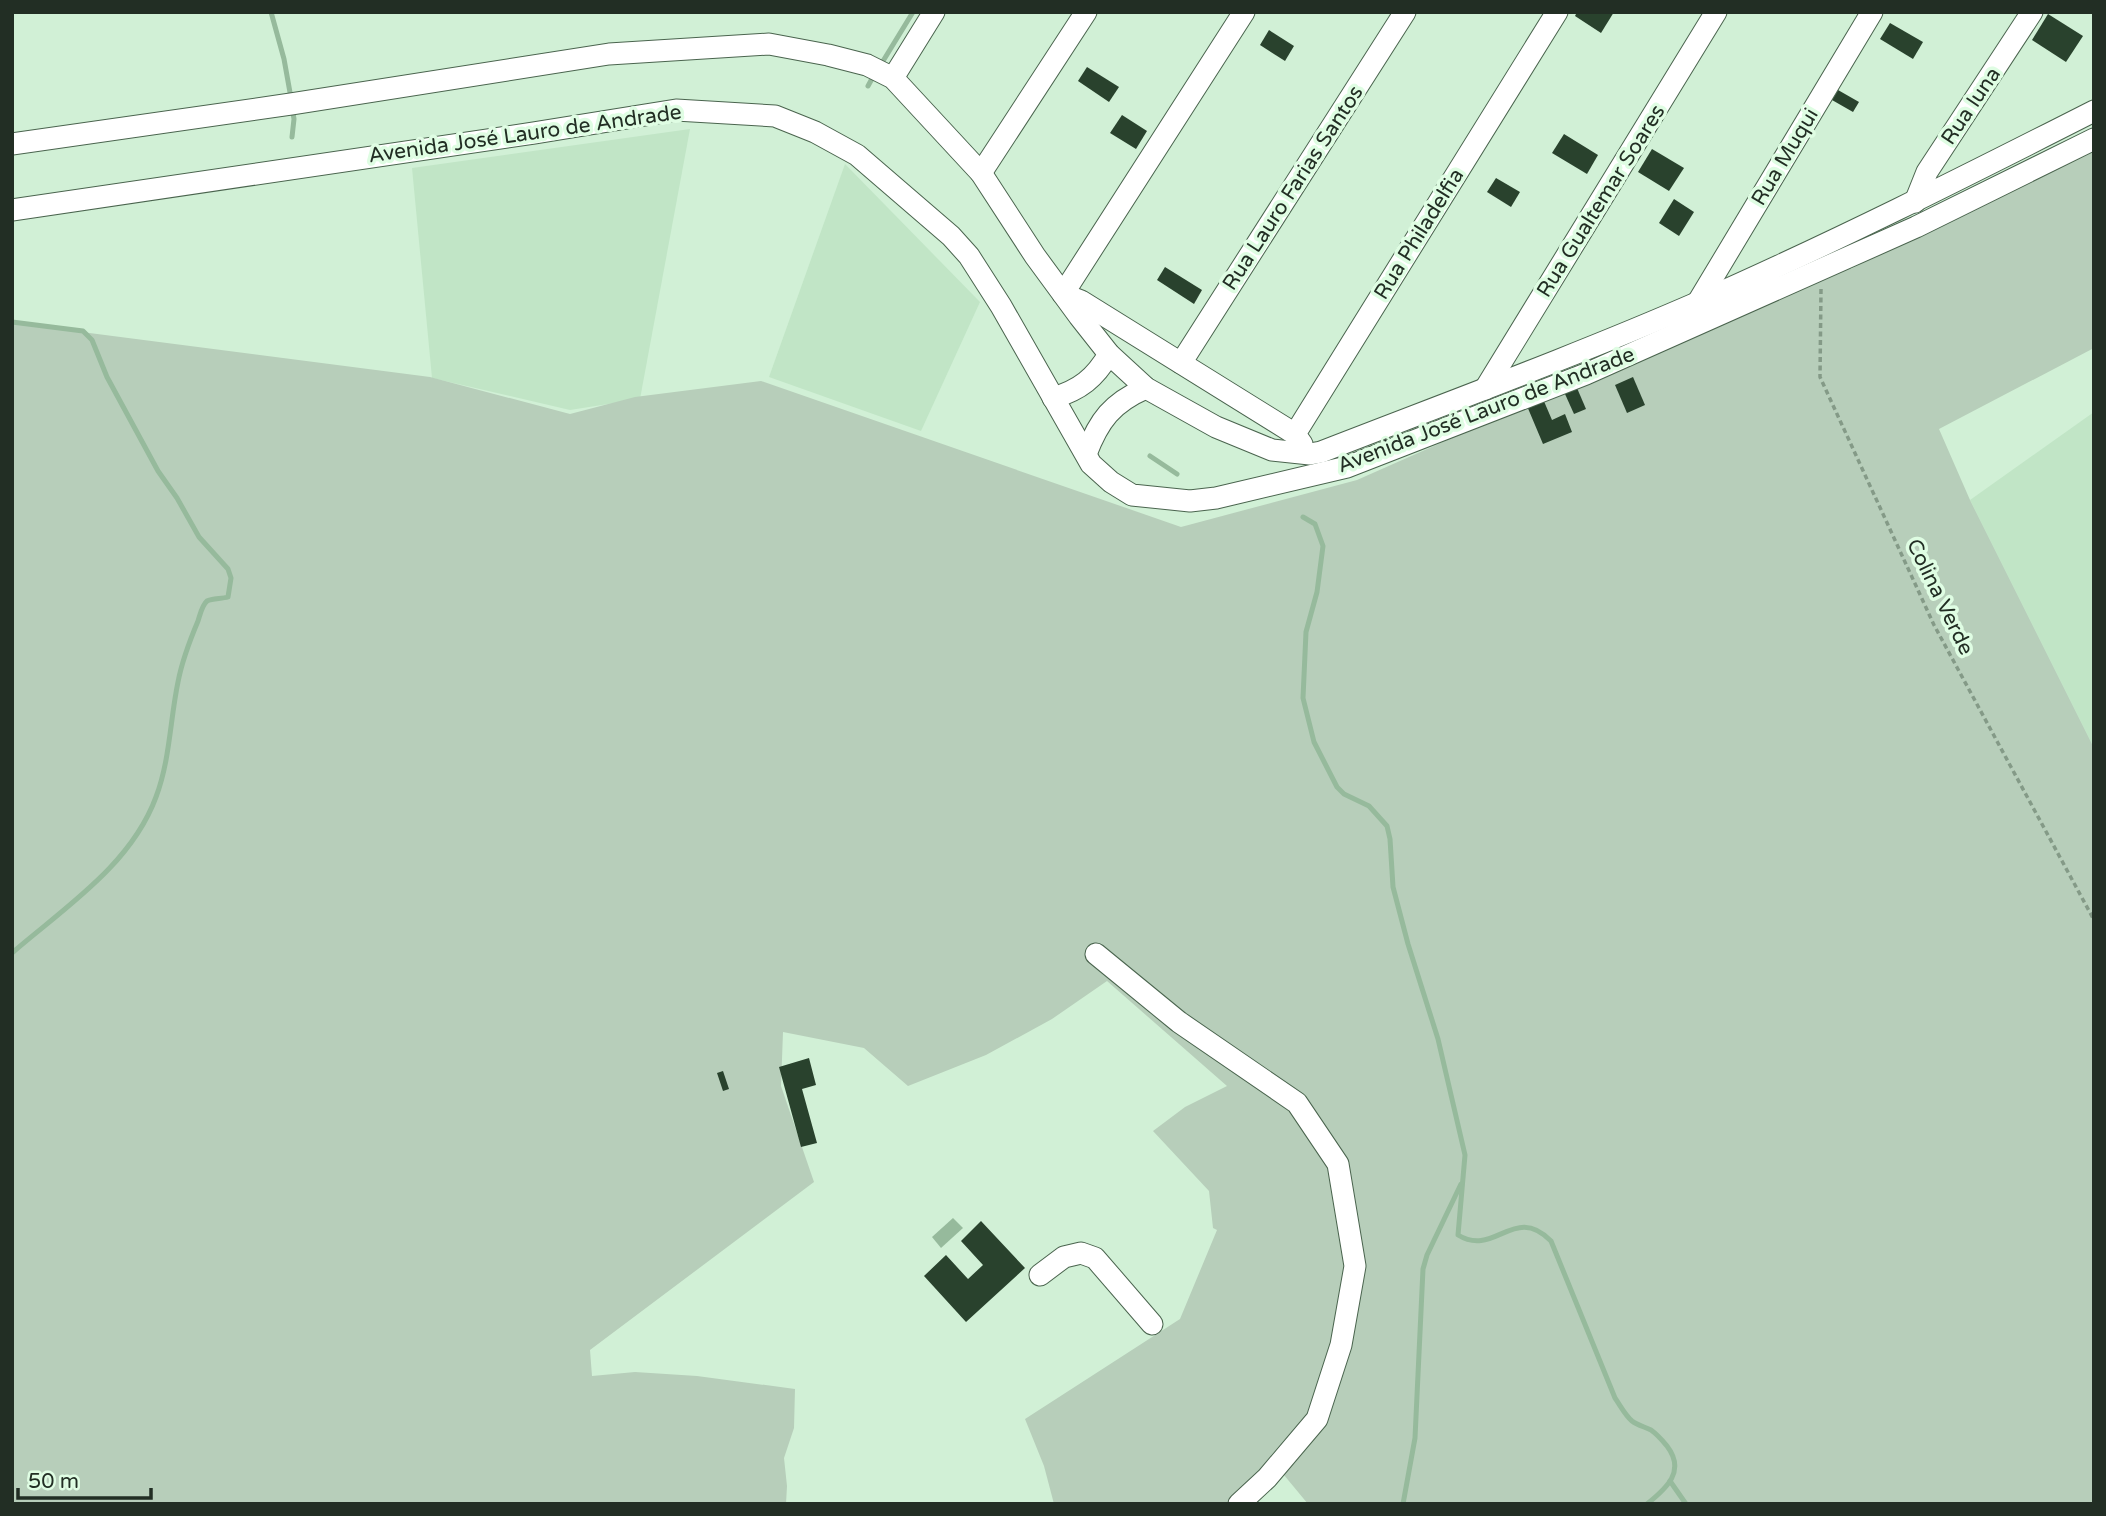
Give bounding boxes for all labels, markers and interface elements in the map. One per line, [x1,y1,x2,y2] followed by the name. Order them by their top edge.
[1936,62,2006,150] street label: Rua Iuna
[1217,81,1369,295] street label: Rua Lauro Farias Santos
[367,100,683,168] street label: Avenida José Lauro de Andrade
[1532,100,1670,302] street label: Rua Gualtemar Soares
[1746,104,1824,210] street label: Rua Muqui
[1369,164,1469,304] street label: Rua Philadelfia
[1334,342,1638,478] street label: Avenida José Lauro de Andrade
[1901,535,1979,659] street label: Colina Verde
[18,1456,150,1500] scale bar
[28,1469,79,1494] text: 50 m

